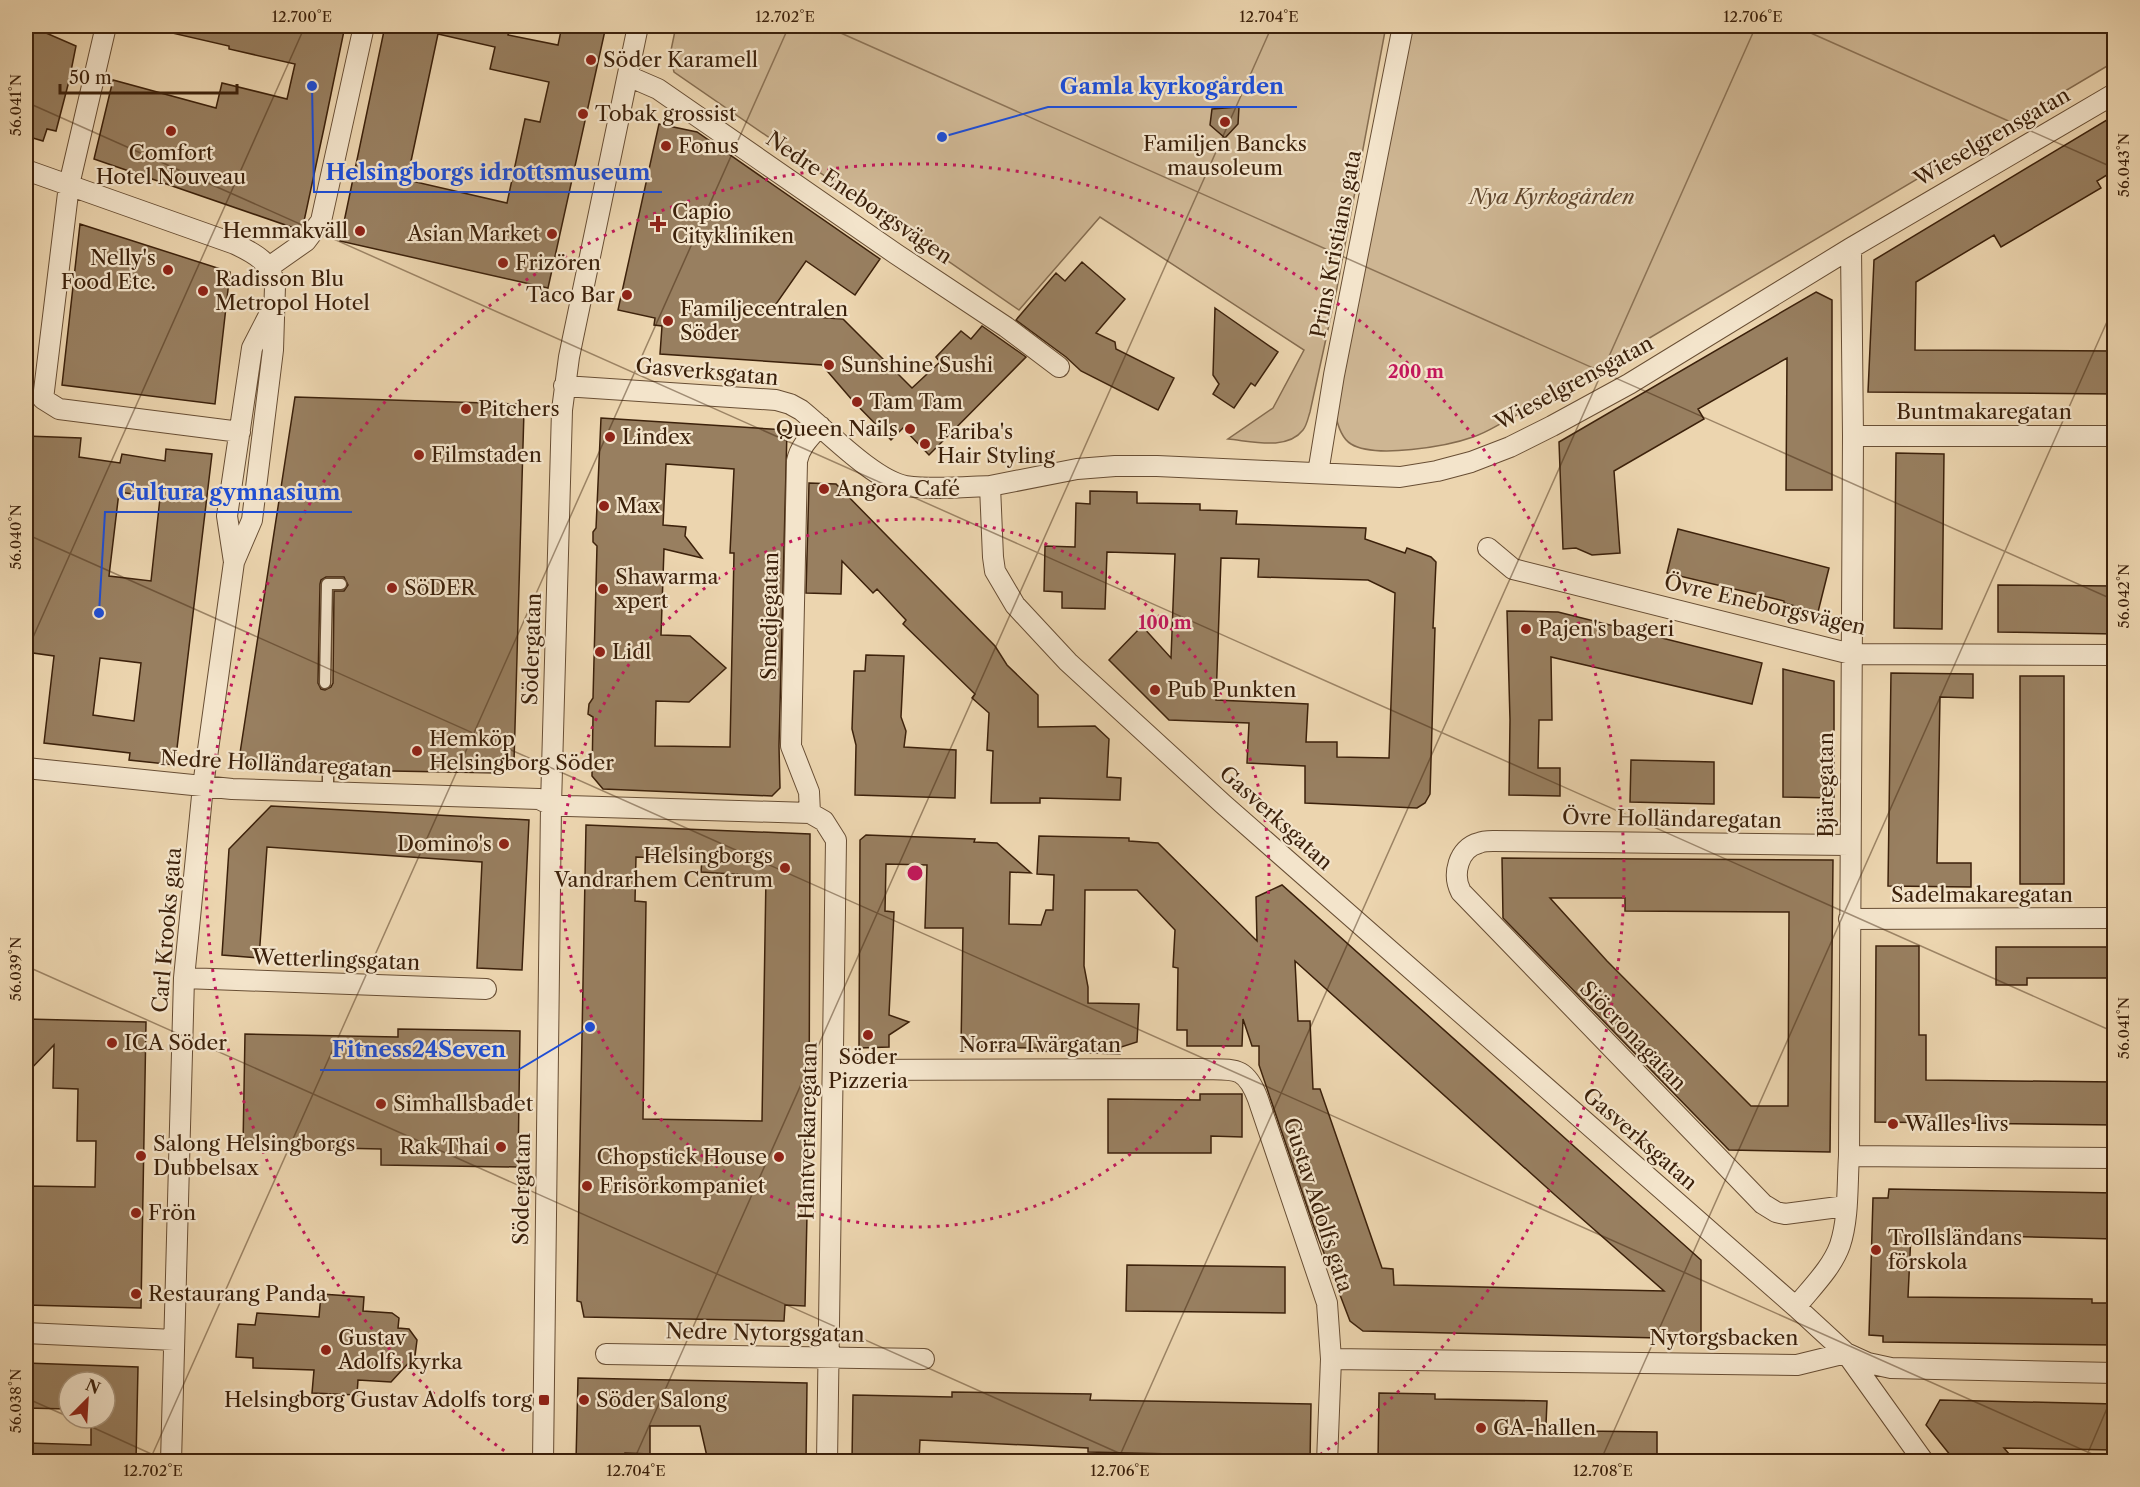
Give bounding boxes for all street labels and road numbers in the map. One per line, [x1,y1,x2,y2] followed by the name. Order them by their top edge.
[1909,82,2074,192] street label: Wieselgrensgatan
[762,126,957,269] street label: Nedre Eneborgsvägen
[1305,147,1366,340] street label: Prins Kristians gata
[1489,330,1657,435] street label: Wieselgrensgatan
[635,353,780,390] street label: Gasverksgatan
[1896,399,2072,424] street label: Buntmakaregatan
[756,552,783,680] street label: Smedjegatan
[1662,569,1868,640] street label: Övre Eneborgsvägen
[517,592,546,706] street label: Södergatan
[1813,732,1838,838] street label: Bjäregatan
[159,745,393,782] street label: Nedre Holländaregatan
[1215,760,1338,875] street label: Gasverksgatan
[1562,804,1782,833] street label: Övre Holländaregatan
[147,845,186,1014] street label: Carl Krooks gata
[1891,882,2073,907] street label: Sadelmakaregatan
[251,944,420,975] street label: Wetterlingsgatan
[1575,976,1692,1096] street label: Siöcronagatan
[959,1032,1121,1057] street label: Norra Tvärgatan
[793,1042,822,1220] street label: Hantverkaregatan
[1578,1082,1703,1195] street label: Gasverksgatan
[1278,1114,1359,1296] street label: Gustav Adolfs gata
[508,1133,535,1245] street label: Södergatan
[665,1318,865,1347] street label: Nedre Nytorgsgatan
[1650,1325,1798,1350] street label: Nytorgsbacken

